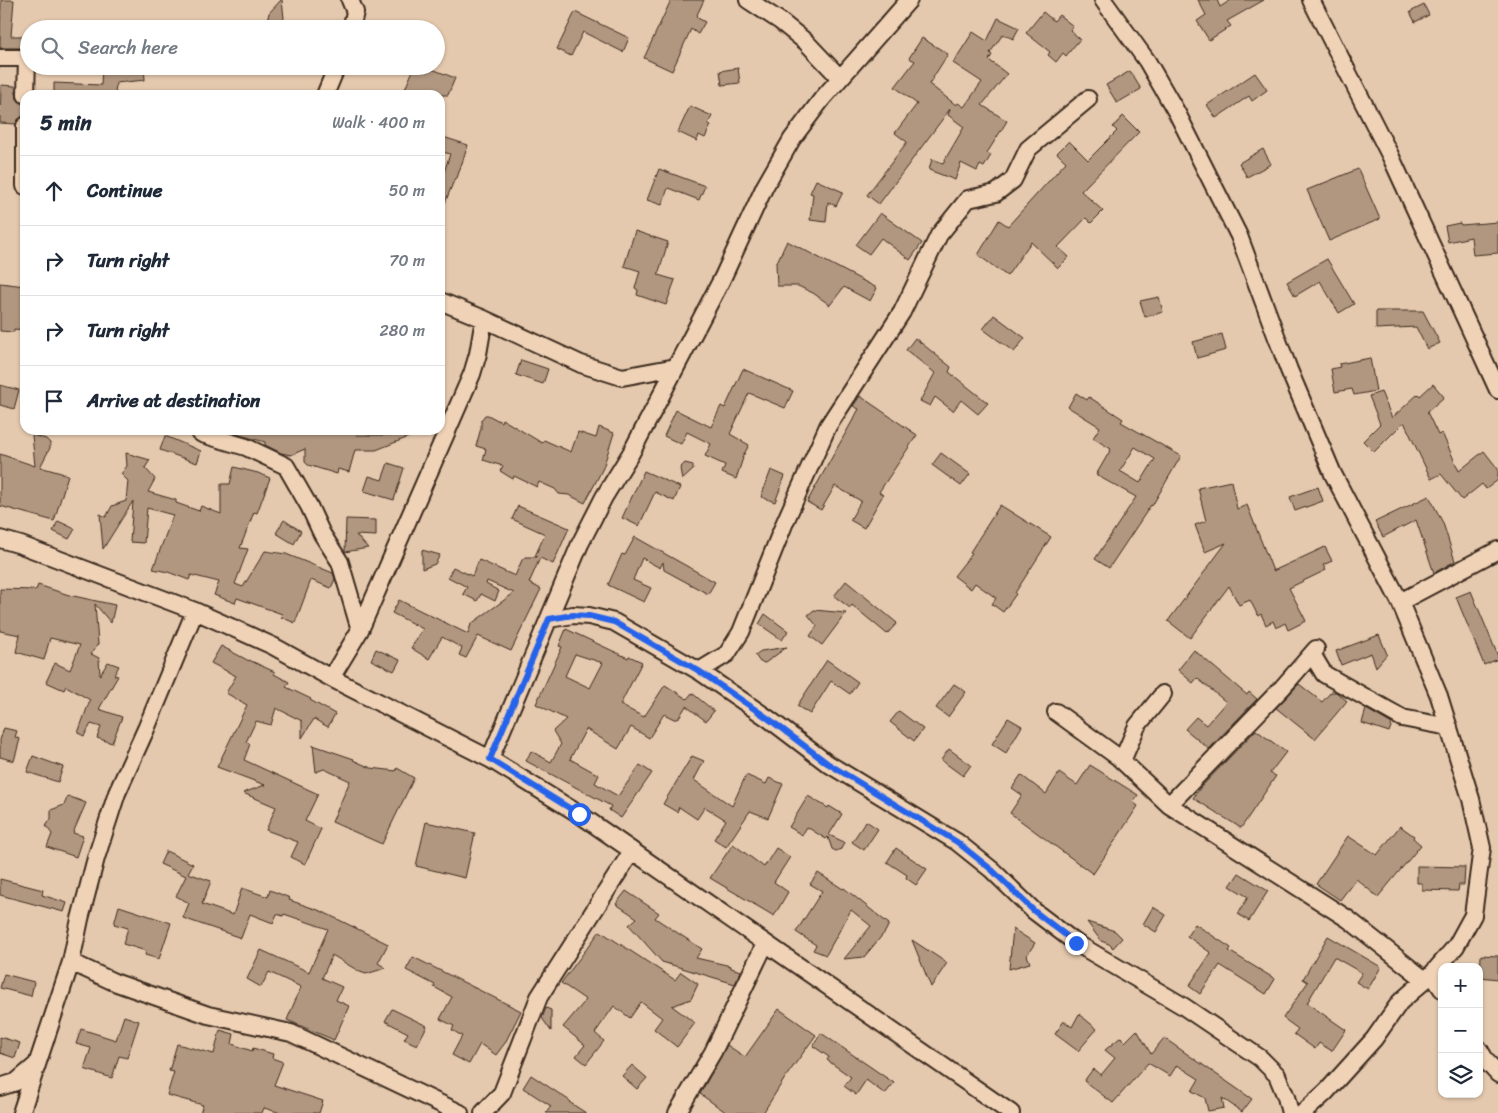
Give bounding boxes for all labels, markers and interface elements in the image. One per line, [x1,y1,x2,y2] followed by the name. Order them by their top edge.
[20,20,445,75] search box
[78,31,178,64] text: Search here
[38,34,66,62] icon: search
[40,104,92,142] text: 5 min
[332,108,425,137] text: Walk · 400 m
[87,174,163,207] text: Continue
[389,176,425,205] text: 50 m
[40,177,68,205] icon: ahead
[87,244,169,277] text: Turn right
[389,246,425,275] text: 70 m
[40,247,68,275] icon: right
[87,314,169,347] text: Turn right
[380,316,425,345] text: 280 m
[40,317,68,345] icon: right
[87,384,260,417] text: Arrive at destination
[40,387,68,415] icon: arrive
[568,803,591,826] route start
[1065,932,1088,955] route end
[1438,963,1483,1098] map controls
[1438,963,1483,1008] button: +
[1438,1008,1483,1053] button: −
[1438,1053,1483,1098] button: layers

